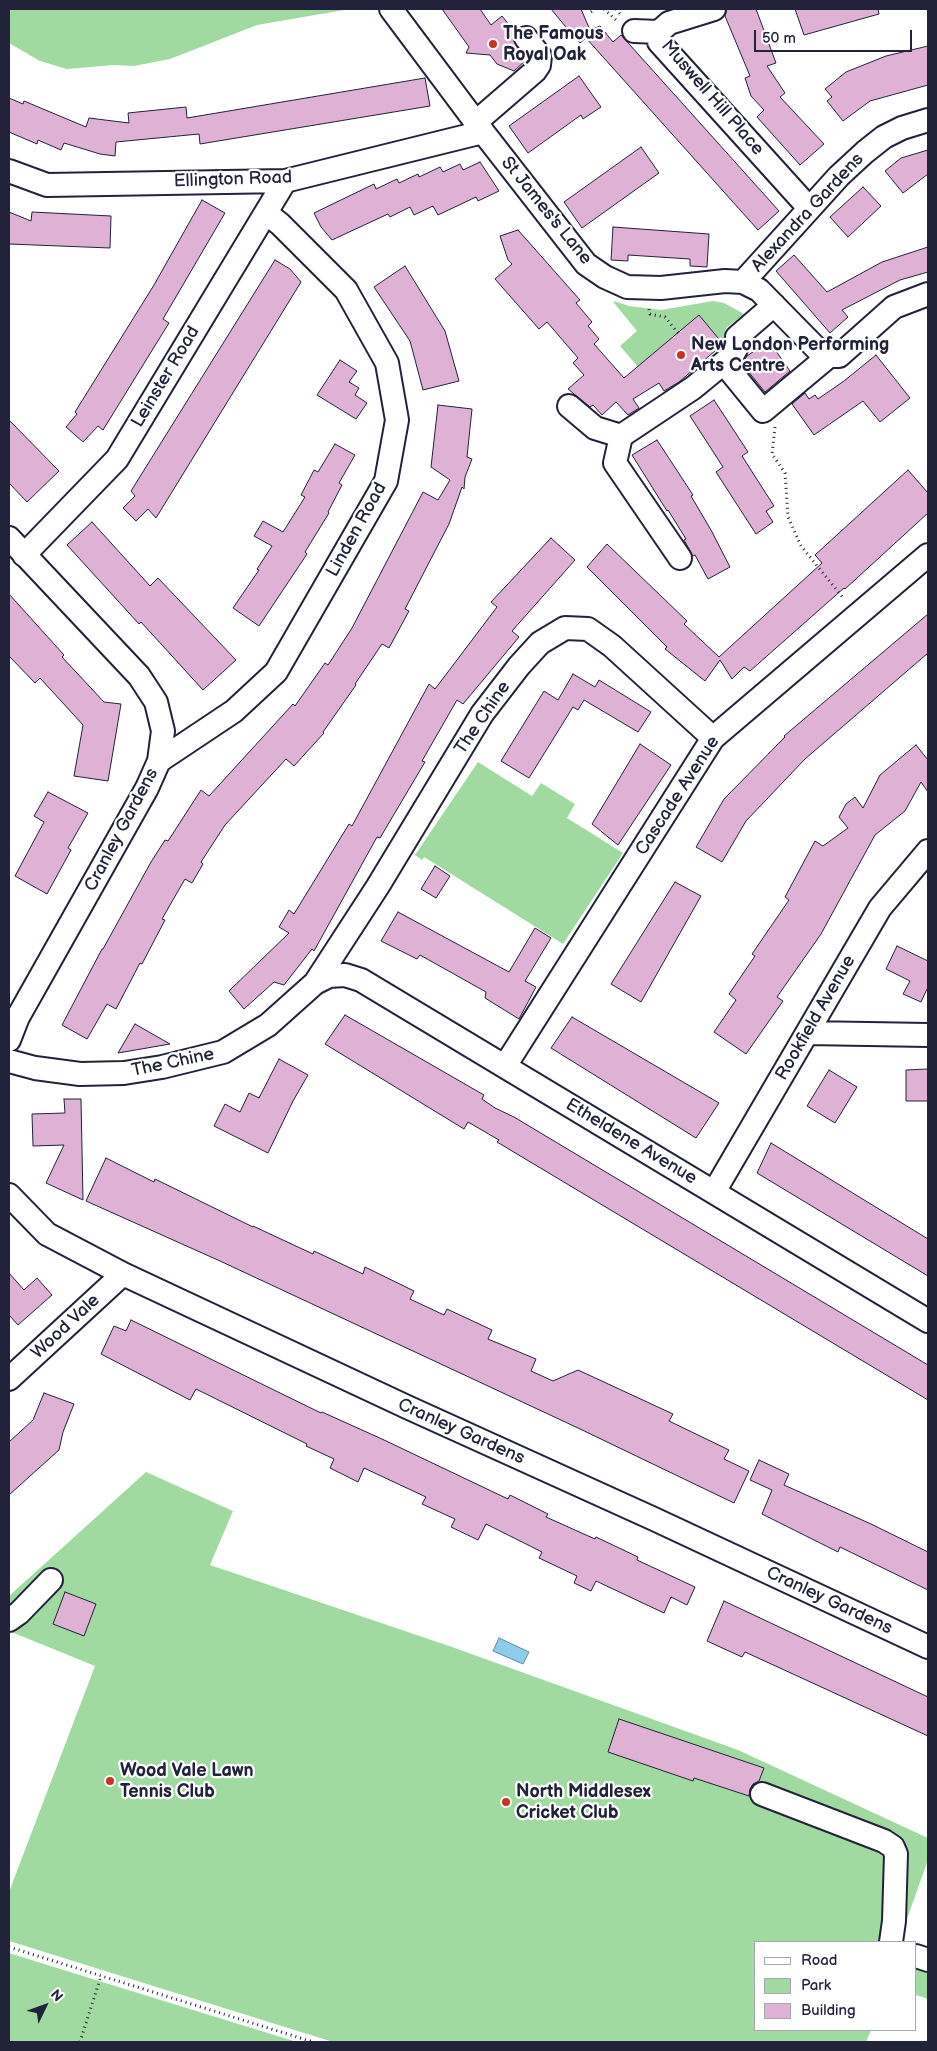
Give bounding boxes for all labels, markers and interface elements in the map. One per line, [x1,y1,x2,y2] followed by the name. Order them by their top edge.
[757,20,914,52] scale bar
[503,23,604,66] place label: The Famous Royal Oak
[762,29,796,48] text: 50 m
[656,36,768,160] street label: Muswell Hill Place
[487,38,499,50] marker: The Famous Royal Oak
[747,149,869,277] street label: Alexandra Gardens
[496,153,596,269] street label: St James's Lane
[173,167,293,193] street label: Ellington Road
[127,322,205,432] street label: Leinster Road
[691,334,889,376] place label: New London Performing Arts Centre
[675,349,687,361] marker: New London Performing Arts Centre
[322,479,392,581] street label: Linden Road
[451,677,515,759] street label: The Chine
[631,732,725,860] street label: Cascade Avenue
[80,765,164,895] street label: Cranley Gardens
[771,952,861,1084] street label: Rookfield Avenue
[130,1044,216,1082] street label: The Chine
[562,1094,700,1190] street label: Etheldene Avenue
[27,1290,105,1364] street label: Wood Vale
[394,1394,528,1470] street label: Cranley Gardens
[763,1562,895,1640] street label: Cranley Gardens
[120,1760,254,1802] place label: Wood Vale Lawn Tennis Club
[104,1775,116,1787] marker: Wood Vale Lawn Tennis Club
[516,1781,651,1824] place label: North Middlesex Cricket Club
[500,1796,512,1808] marker: North Middlesex Cricket Club
[754,1941,917,2031] legend
[801,1951,837,1970] text: Road
[801,1976,831,1995] text: Park
[20,1981,70,2031] north arrow
[47,1986,66,2005] text: N
[801,2001,856,2020] text: Building

